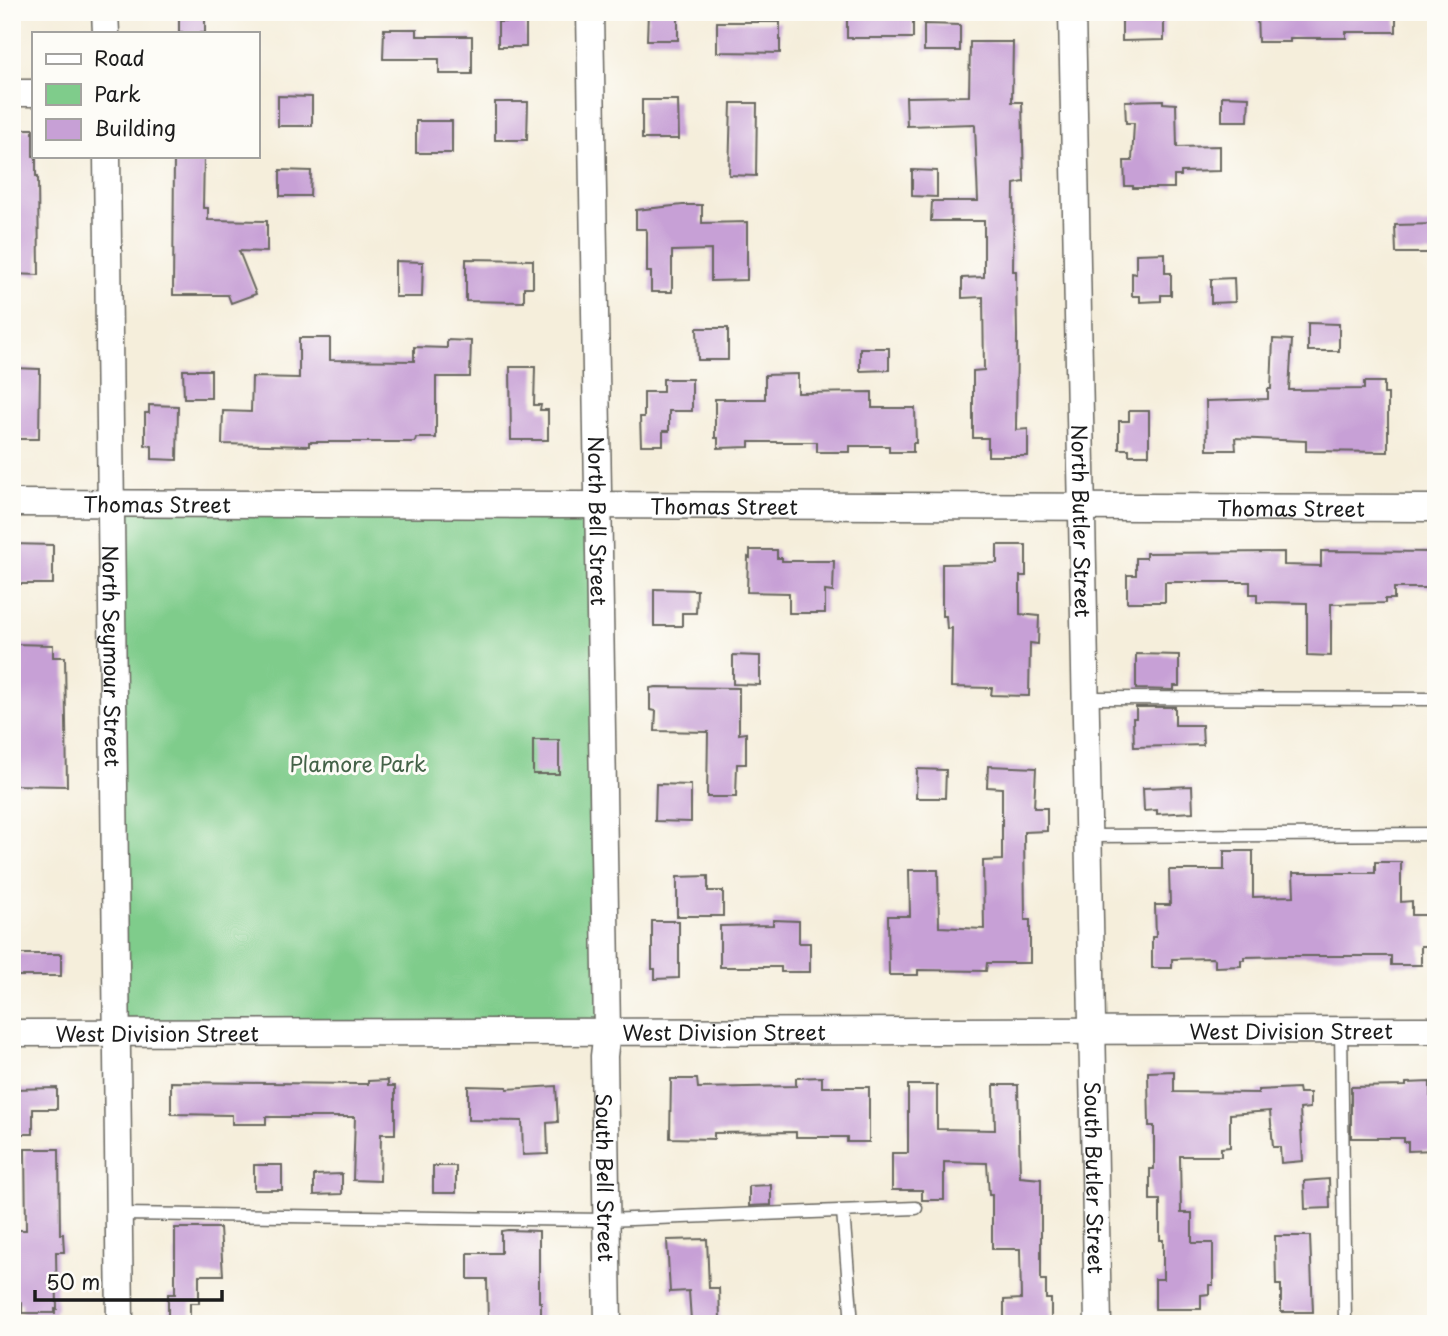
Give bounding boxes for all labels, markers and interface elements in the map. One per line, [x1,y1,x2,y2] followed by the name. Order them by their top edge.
[32,32,259,158] legend
[94,41,145,73] text: Road
[94,77,141,109] text: Park
[94,111,176,143] text: Building
[1064,424,1100,618] street label: North Butler Street
[581,436,616,606] street label: North Bell Street
[83,487,231,520] street label: Thomas Street
[650,489,798,522] street label: Thomas Street
[1217,491,1365,524] street label: Thomas Street
[95,545,130,767] street label: North Seymour Street
[290,747,427,779] park label: Plamore Park
[1189,1014,1393,1047] street label: West Division Street
[622,1015,826,1048] street label: West Division Street
[55,1016,259,1049] street label: West Division Street
[1077,1081,1113,1274] street label: South Butler Street
[589,1093,623,1262] street label: South Bell Street
[35,1259,222,1303] scale bar
[46,1265,100,1297] text: 50 m

